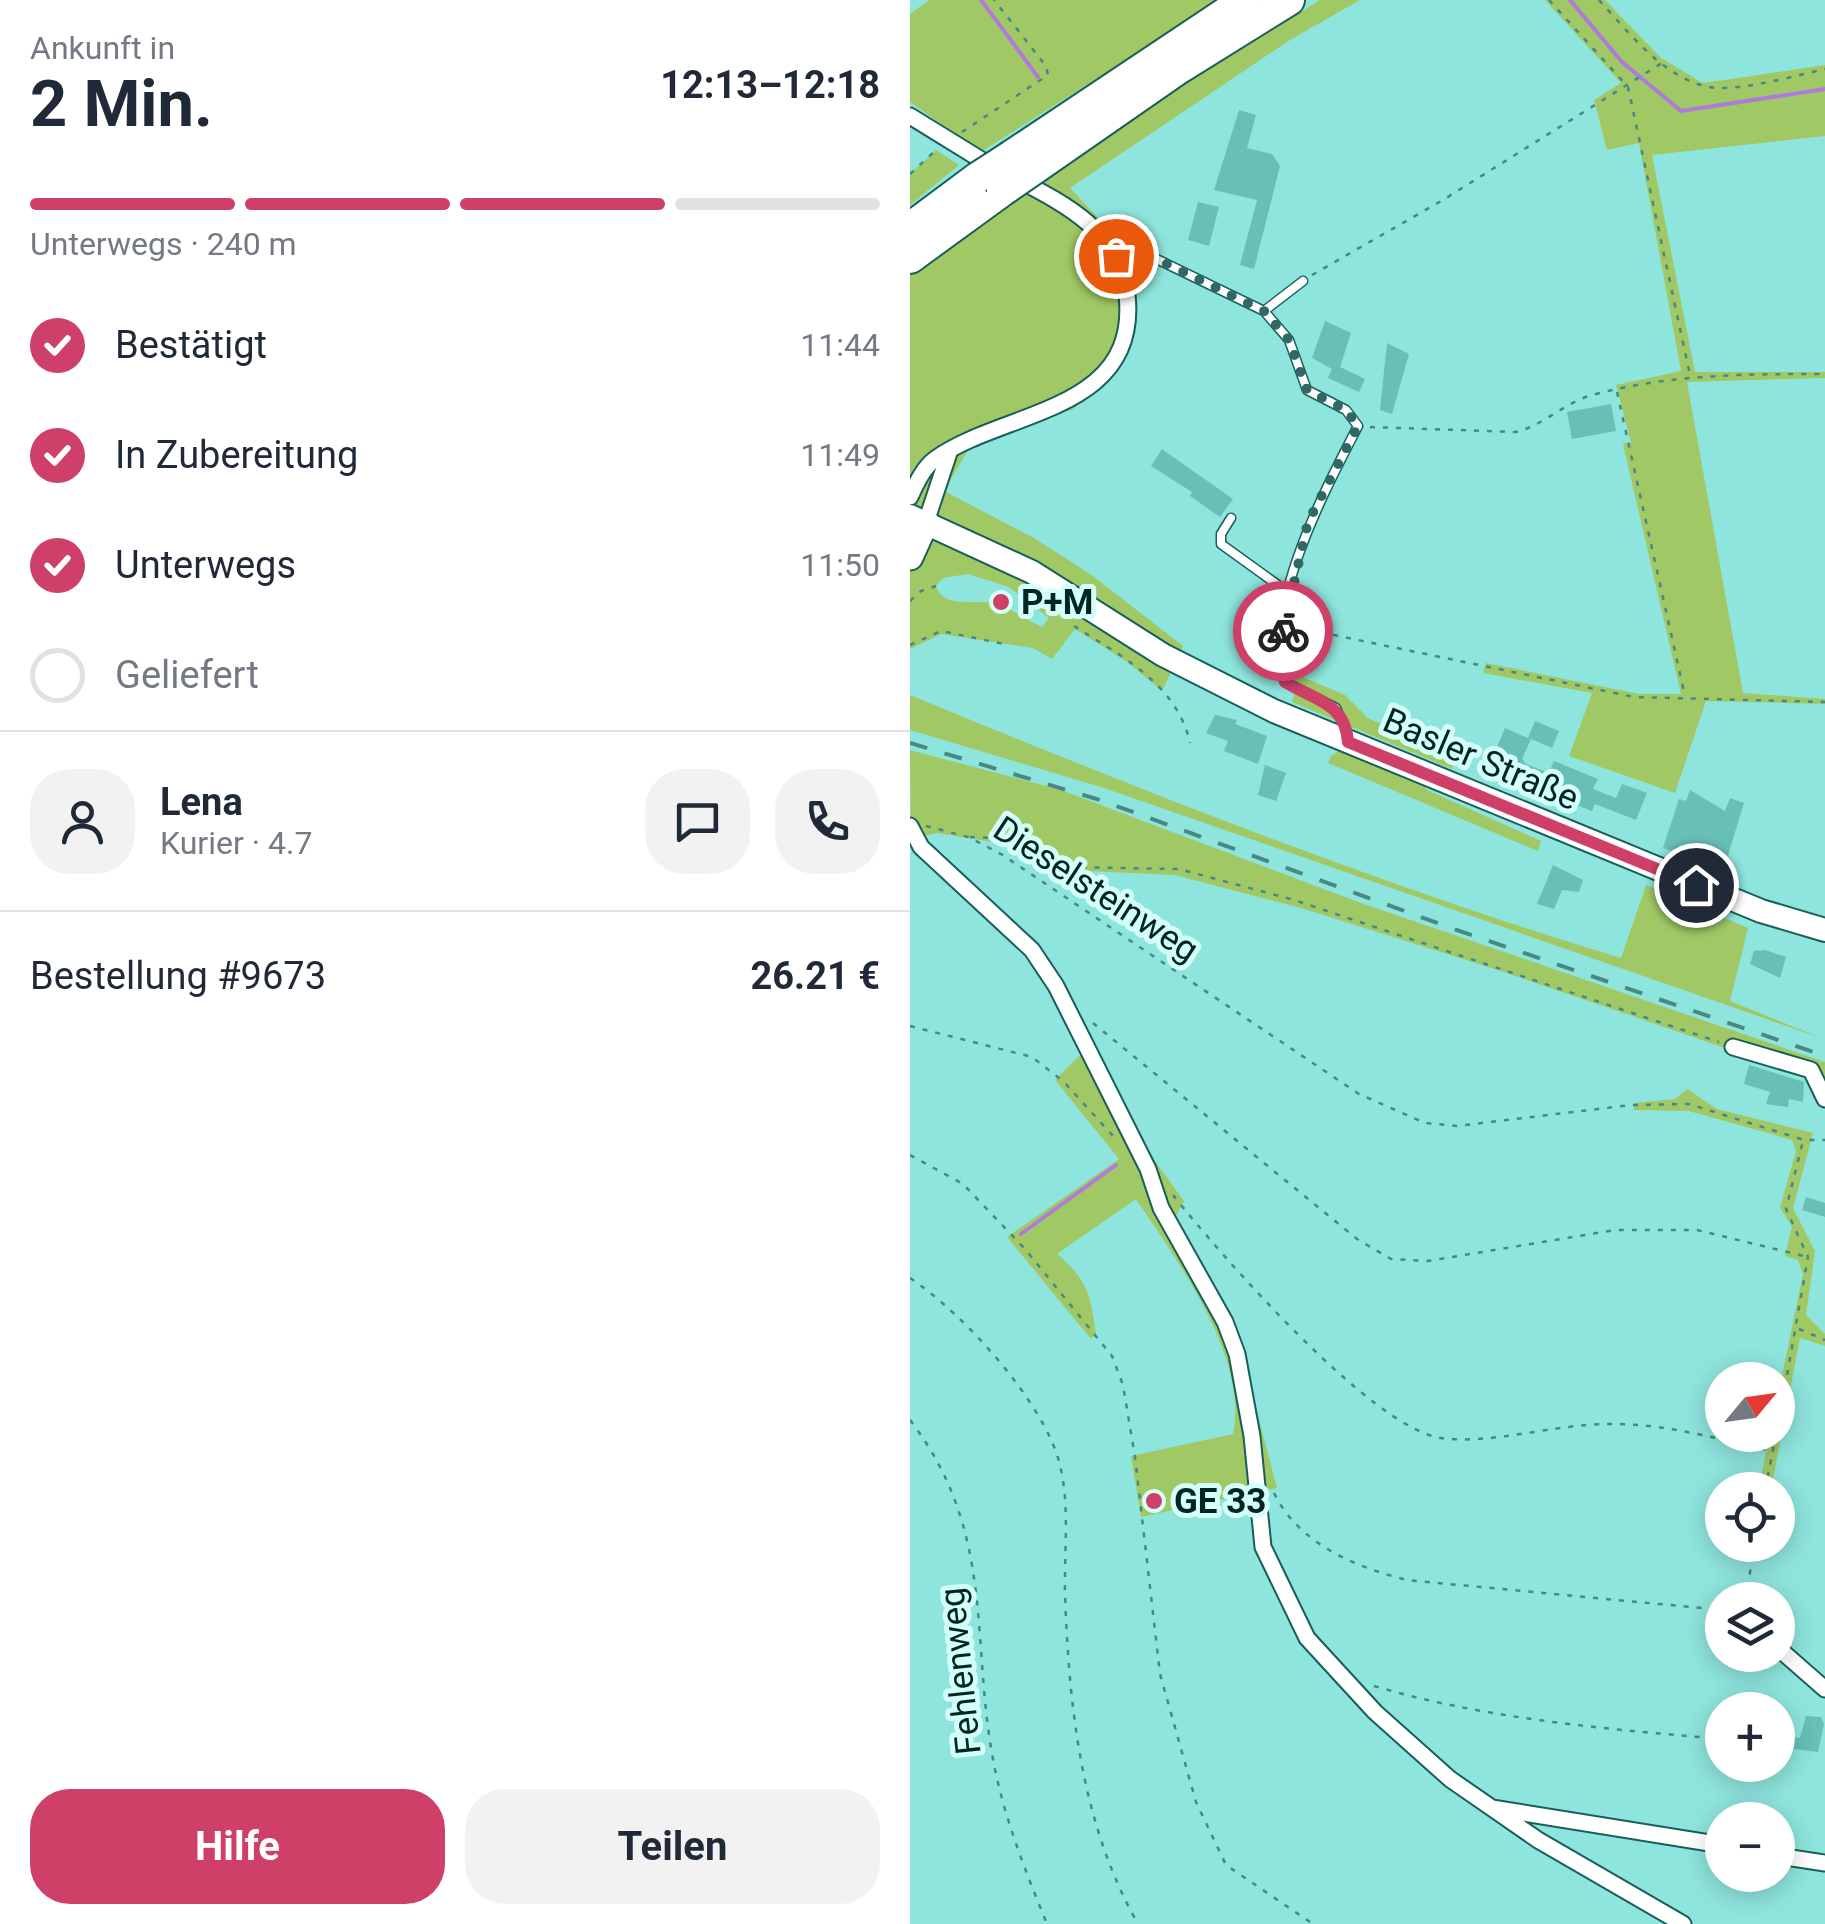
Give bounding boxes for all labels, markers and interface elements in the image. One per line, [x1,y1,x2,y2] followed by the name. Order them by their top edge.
[30,29,175,67] text: Ankunft in
[660,63,880,107] text: 12:13–12:18
[30,66,213,142] text: 2 Min.
[1074,214,1159,299] pin
[30,225,297,263] text: Unterwegs · 240 m
[1089,229,1144,284] icon: bag
[30,318,85,373] icon: check
[115,323,267,367] text: Bestätigt
[800,326,880,364] text: 11:44
[30,428,85,483] icon: check
[115,433,358,477] text: In Zubereitung
[800,436,880,474] text: 11:49
[30,538,85,593] icon: check
[115,543,296,587] text: Unterwegs
[800,546,880,584] text: 11:50
[1233,581,1333,681] courier
[1021,582,1093,623] place label: P+M
[990,591,1012,613] marker: P+M
[1256,604,1311,659] icon: bike
[115,653,259,697] text: Geliefert
[1377,700,1585,819] street label: Basler Straße
[30,769,135,874] button: person
[645,769,750,874] button: chat
[775,769,880,874] button: phone
[160,780,243,824] text: Lena
[986,808,1206,971] street label: Dieselsteinweg
[160,824,312,862] text: Kurier · 4.7
[1654,843,1739,928] pin
[1669,858,1724,913] icon: home
[30,954,326,998] text: Bestellung #9673
[751,954,880,998] text: 26.21 €
[1705,1362,1795,1452] north arrow
[1705,1362,1795,1892] map controls
[1705,1472,1795,1562] button: locate
[1174,1481,1266,1522] place label: GE 33
[1143,1490,1165,1512] marker: GE 33
[1705,1582,1795,1672] button: layers
[931,1585,990,1757] street label: Fehlenweg
[1705,1692,1795,1782] button: +
[30,1789,445,1904] button: Hilfe
[465,1789,880,1904] button: Teilen
[1705,1802,1795,1892] button: −

